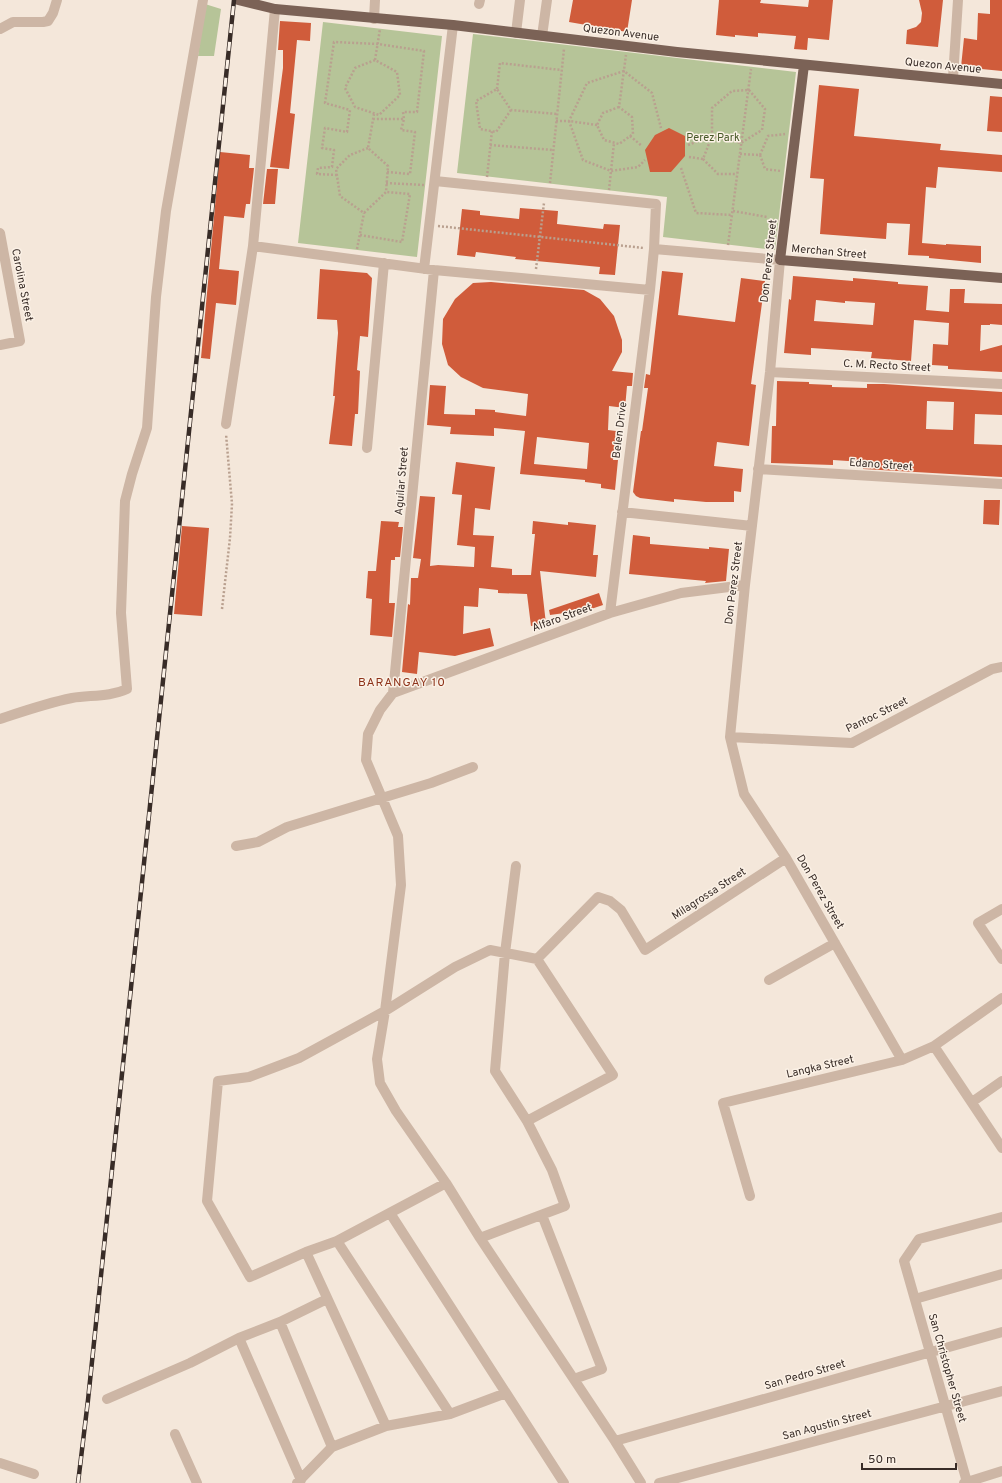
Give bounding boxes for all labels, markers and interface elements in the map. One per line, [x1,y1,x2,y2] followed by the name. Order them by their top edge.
[582,21,660,45] street label: Quezon Avenue
[904,55,982,77] street label: Quezon Avenue
[686,131,740,145] park label: Perez Park
[758,219,780,303] street label: Don Perez Street
[791,242,867,262] street label: Merchan Street
[8,247,36,323] street label: Carolina Street
[843,357,931,375] street label: C. M. Recto Street
[610,401,630,459] street label: Belen Drive
[392,446,412,516] street label: Aguilar Street
[849,456,913,474] street label: Edano Street
[722,541,746,625] street label: Don Perez Street
[530,601,594,635] street label: Alfaro Street
[358,675,446,691] district label: BARANGAY 10
[844,694,910,736] street label: Pantoc Street
[793,852,847,932] street label: Don Perez Street
[669,865,749,923] street label: Milagrossa Street
[785,1052,855,1082] street label: Langka Street
[925,1312,969,1424] street label: San Christopher Street
[763,1357,847,1393] street label: San Pedro Street
[781,1406,873,1444] street label: San Agustin Street
[862,1445,956,1471] scale bar
[868,1452,896,1468] text: 50 m

